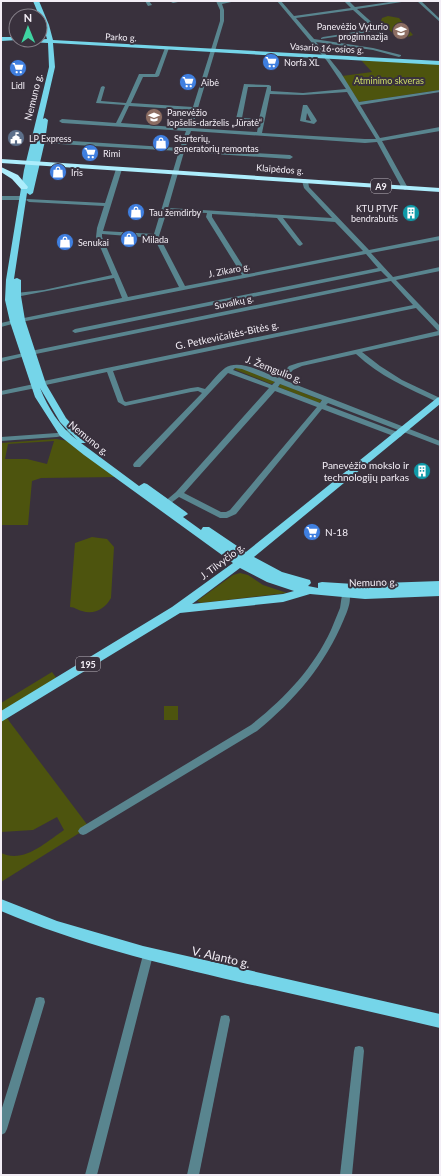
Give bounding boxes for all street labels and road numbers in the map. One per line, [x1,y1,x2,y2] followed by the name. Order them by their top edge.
[105,31,137,43] street label: Parko g.
[290,41,364,55] street label: Vasario 16-osios g.
[21,72,45,122] street label: Nemuno g.
[256,162,304,176] street label: Klaipėdos g.
[371,179,391,193] road number: A9
[207,261,251,279] street label: J. Zikaro g.
[213,292,255,312] street label: Suvalkų g.
[174,318,280,352] street label: G. Petkevičaitės-Bitės g.
[244,353,304,385] street label: J. Žemgulio g.
[67,418,111,458] street label: Nemuno g.
[197,540,247,582] street label: J. Tilvyčio g.
[349,576,397,588] street label: Nemuno g.
[76,657,100,671] road number: 195
[190,943,252,971] street label: V. Alanto g.

